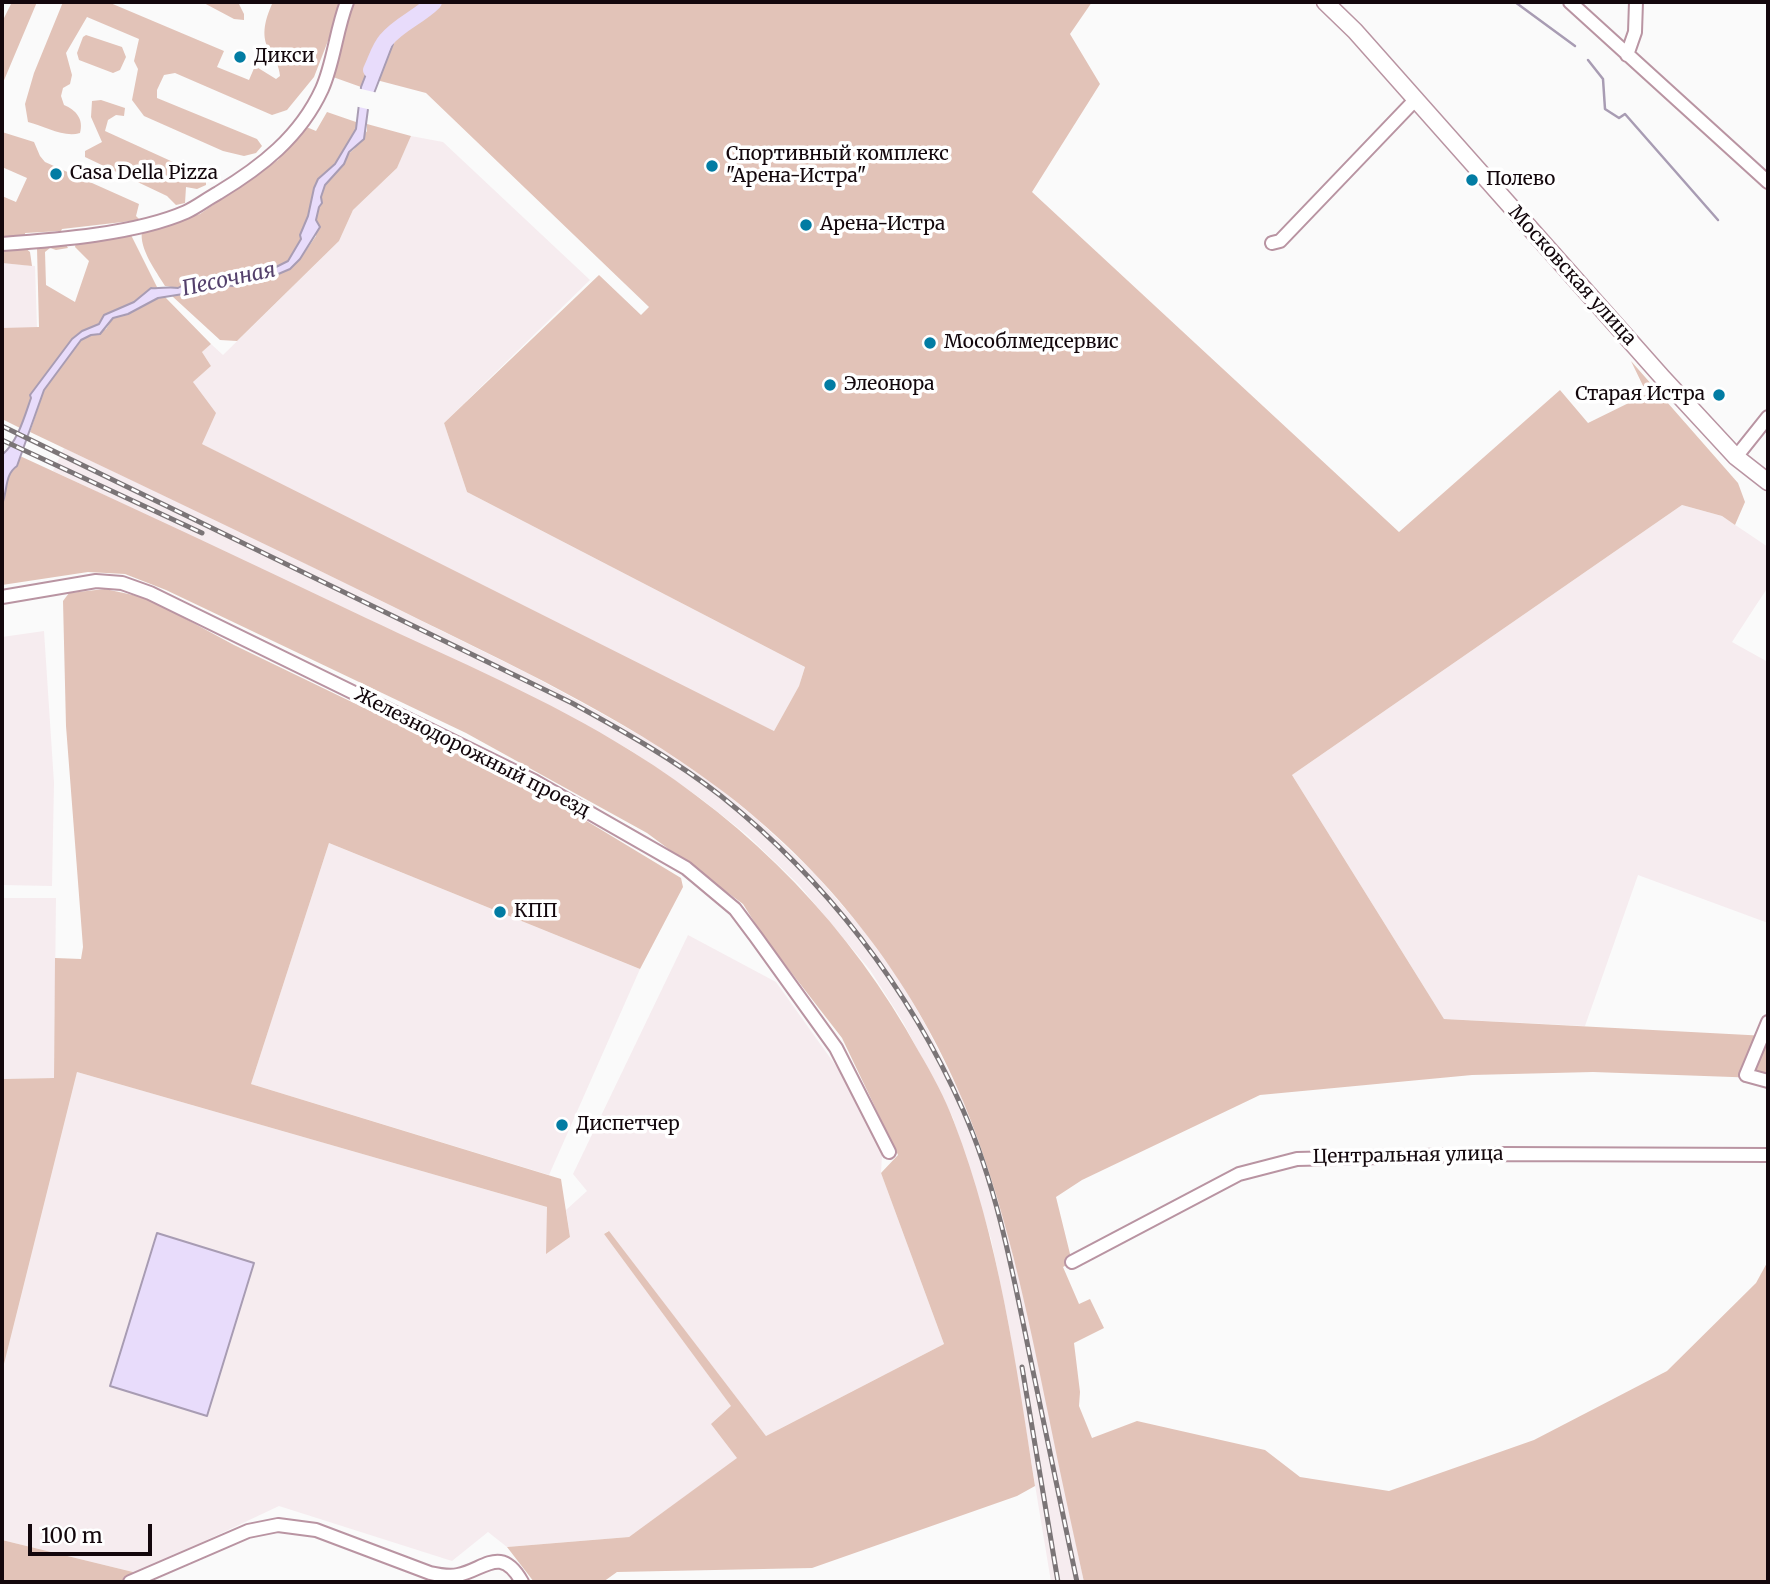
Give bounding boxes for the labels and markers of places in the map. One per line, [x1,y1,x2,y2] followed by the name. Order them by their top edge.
[254,46,315,68] place label: Дикси
[232,49,248,65] marker: Дикси
[726,144,949,188] place label: Спортивный комплекс "Арена-Истра"
[704,158,720,174] marker: Спортивный комплекс "Арена-Истра"
[70,163,218,185] place label: Casa Della Pizza
[48,166,64,182] marker: Casa Della Pizza
[1486,169,1555,191] place label: Полево
[1464,172,1480,188] marker: Полево
[820,214,945,236] place label: Арена-Истра
[798,217,814,233] marker: Арена-Истра
[944,332,1119,354] place label: Мособлмедсервис
[922,335,938,351] marker: Мособлмедсервис
[844,374,935,396] place label: Элеонора
[822,377,838,393] marker: Элеонора
[1575,384,1705,406] place label: Старая Истра
[1711,387,1727,403] marker: Старая Истра
[514,901,558,923] place label: КПП
[492,904,508,920] marker: КПП
[576,1114,680,1136] place label: Диспетчер
[554,1117,570,1133] marker: Диспетчер

